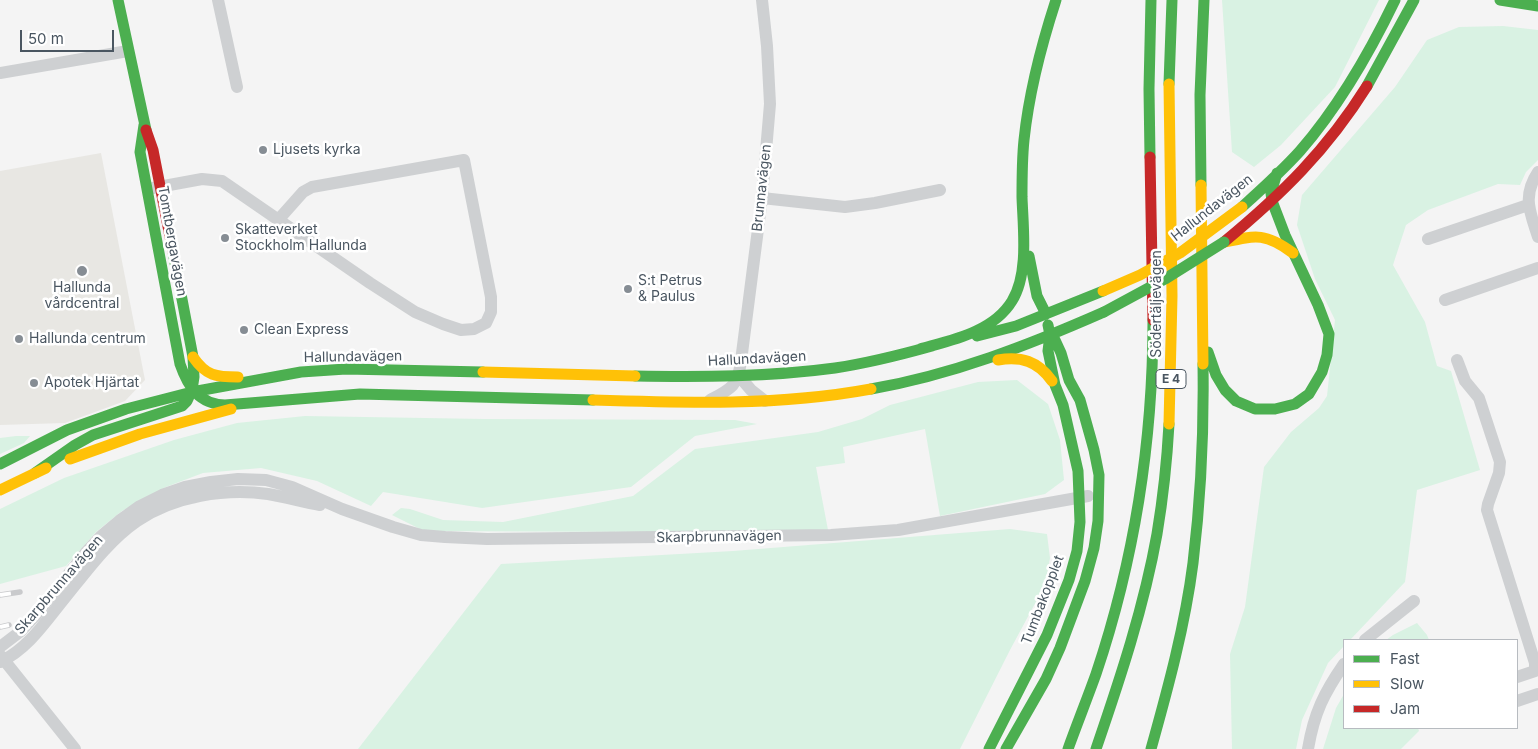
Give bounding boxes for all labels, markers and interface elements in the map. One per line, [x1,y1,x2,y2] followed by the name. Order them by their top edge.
[22,20,116,52] scale bar
[28,29,64,48] text: 50 m
[273,142,360,158] place label: Ljusets kyrka
[257,144,269,156] marker: Ljusets kyrka
[749,144,775,232] street label: Brunnavägen
[1168,171,1256,245] street label: Hallundavägen
[154,184,190,298] street label: Tomtbergavägen
[235,222,367,254] place label: Skatteverket Stockholm Hallunda
[219,232,231,244] marker: Skatteverket Stockholm Hallunda
[1149,250,1165,358] street label: Södertäljevägen
[75,264,89,278] marker: Hallunda vårdcentral
[638,273,702,306] place label: S:t Petrus & Paulus
[45,280,119,312] place label: Hallunda vårdcentral
[622,283,634,295] marker: S:t Petrus & Paulus
[254,322,349,338] place label: Clean Express
[238,324,250,336] marker: Clean Express
[29,331,146,347] place label: Hallunda centrum
[13,333,25,345] marker: Hallunda centrum
[304,348,402,366] street label: Hallundavägen
[707,348,807,370] street label: Hallundavägen
[1156,369,1186,388] road number: E 4
[44,375,139,391] place label: Apotek Hjärtat
[28,377,40,389] marker: Apotek Hjärtat
[656,528,782,546] street label: Skarpbrunnavägen
[11,532,107,638] street label: Skarpbrunnavägen
[1018,553,1068,647] street label: Tumbakopplet
[1343,639,1518,729] legend
[1390,649,1420,668] text: Fast
[1390,674,1424,693] text: Slow
[1390,699,1420,718] text: Jam

